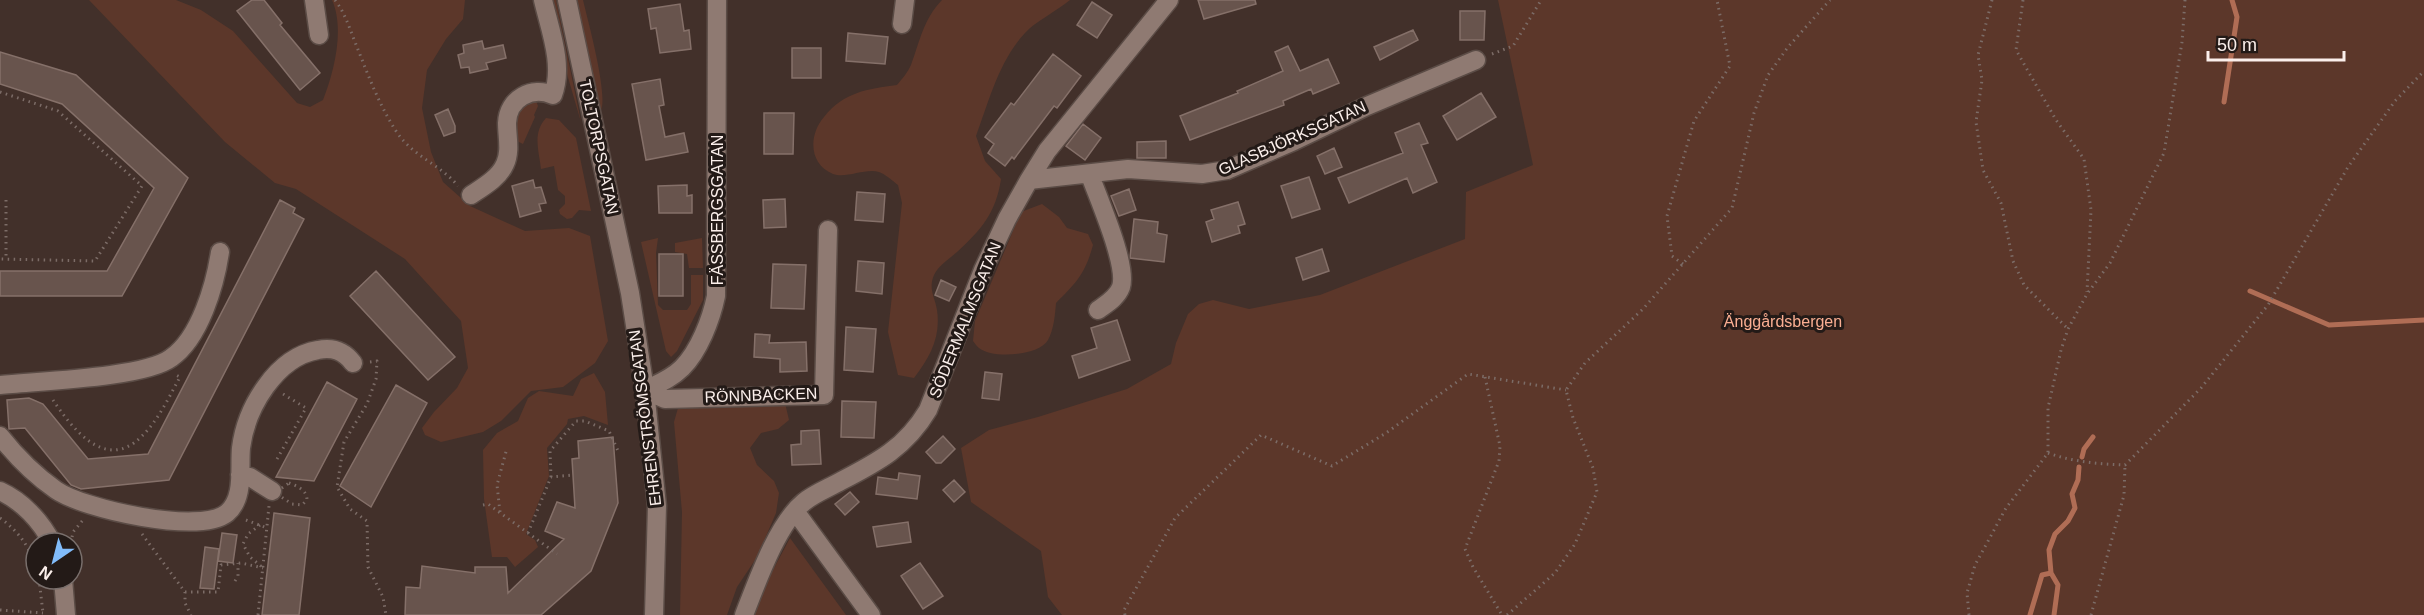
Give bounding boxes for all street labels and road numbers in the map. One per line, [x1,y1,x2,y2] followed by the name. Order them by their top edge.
[576,78,622,216] street label: TOLTORPSGATAN
[1216,98,1368,178] street label: GLASBJÖRKSGATAN
[709,135,726,285] street label: FÄSSBERGSGATAN
[926,240,1004,400] street label: SÖDERMALMSGATAN
[626,329,664,507] street label: EHRENSTRÖMSGATAN
[704,385,818,405] street label: RÖNNBACKEN

